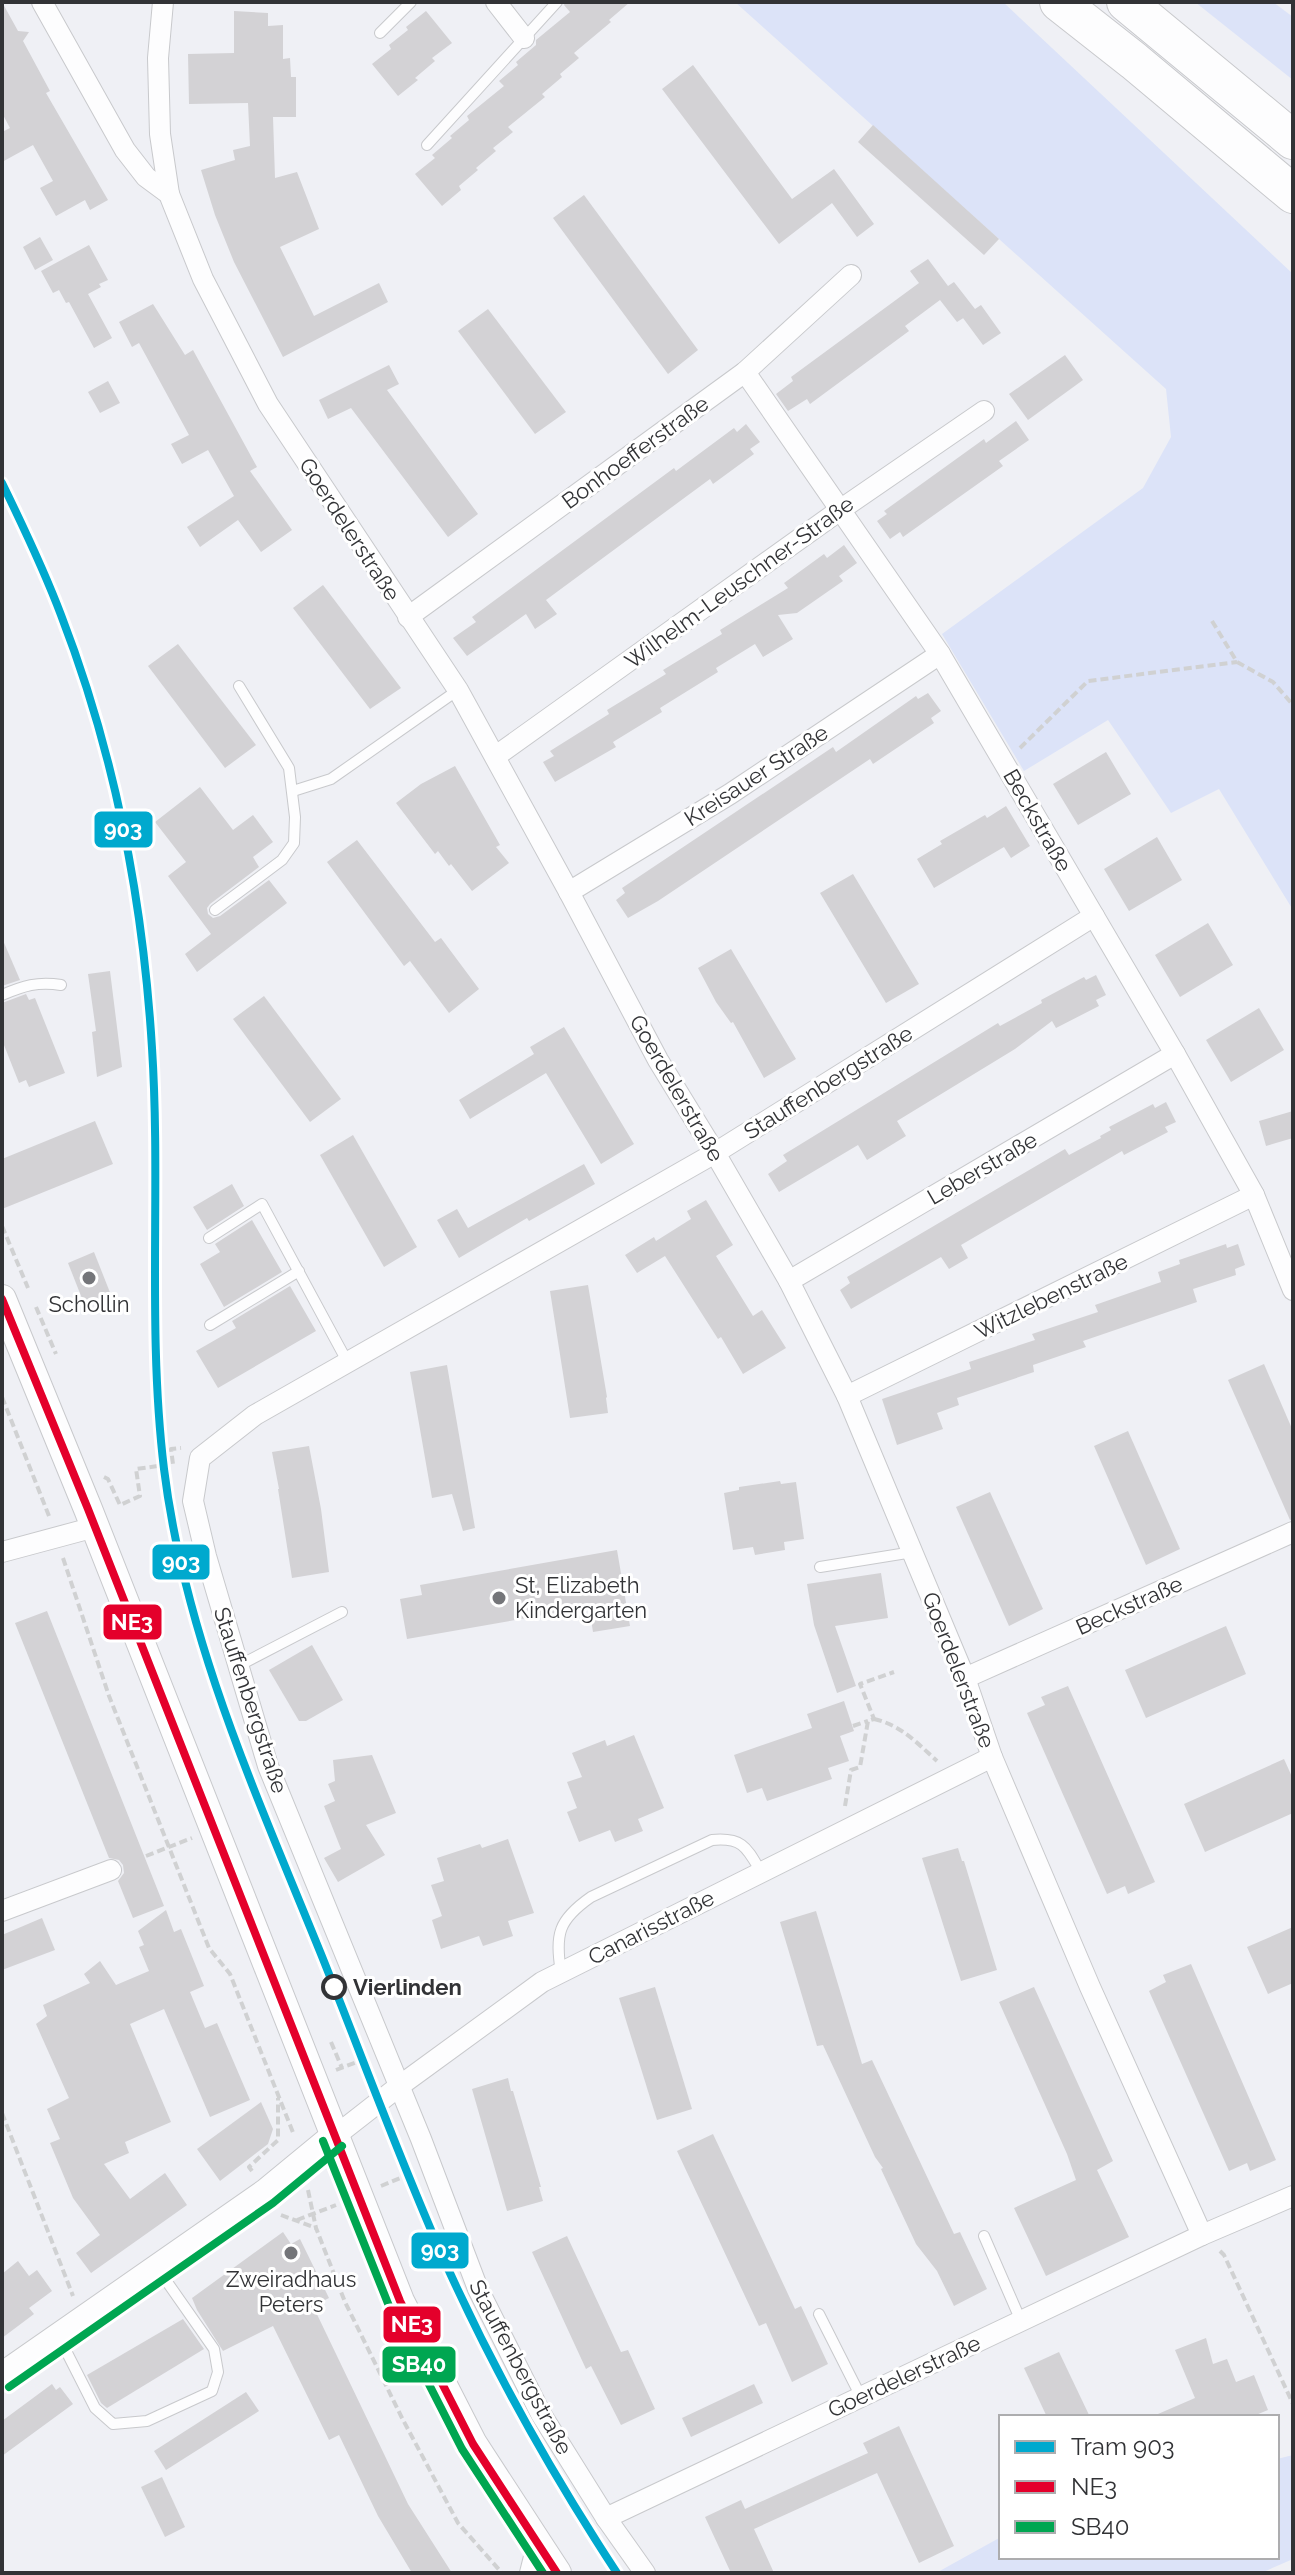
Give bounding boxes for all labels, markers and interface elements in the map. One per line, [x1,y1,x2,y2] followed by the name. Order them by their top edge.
[557,390,714,514] street label: Bonhoefferstraße
[294,453,406,605] street label: Goerdelerstraße
[620,490,858,674] street label: Wilhelm-Leuschner-Straße
[679,719,833,831] street label: Kreisauer Straße
[998,764,1078,876] street label: Beckstraße
[93,810,154,849] line badge: 903
[104,816,142,842] text: 903
[624,1010,730,1166] street label: Goerdelerstraße
[739,1020,917,1144] street label: Stauffenbergstraße
[922,1126,1042,1210] street label: Leberstraße
[970,1248,1132,1344] street label: Witzlebenstraße
[80,1269,98,1287] marker: Schollin
[49,1291,129,1317] place label: Schollin
[151,1543,211,1581] line badge: 903
[162,1549,200,1575] text: 903
[1072,1570,1186,1640] street label: Beckstraße
[515,1572,647,1623] place label: St, Elizabeth Kindergarten
[917,1588,1001,1752] street label: Goerdelerstraße
[490,1589,508,1607] marker: St, Elizabeth Kindergarten
[102,1603,163,1641] line badge: NE3
[209,1604,293,1796] street label: Stauffenbergstraße
[111,1609,153,1635] text: NE3
[584,1884,718,1970] street label: Canarisstraße
[353,1974,462,2000] place label: Vierlinden
[322,1975,346,1999] marker: Vierlinden
[410,2231,470,2270] line badge: 903
[421,2237,459,2263] text: 903
[282,2244,300,2262] marker: Zweiradhaus Peters
[226,2266,356,2317] place label: Zweiradhaus Peters
[464,2275,578,2459] street label: Stauffenbergstraße
[382,2305,442,2344] line badge: NE3
[391,2311,433,2337] text: NE3
[824,2329,984,2423] street label: Goerdelerstraße
[381,2345,457,2384] line badge: SB40
[392,2351,446,2377] text: SB40
[999,2415,1279,2559] legend
[1071,2432,1175,2461] text: Tram 903
[1071,2472,1117,2501] text: NE3
[1071,2512,1129,2541] text: SB40

